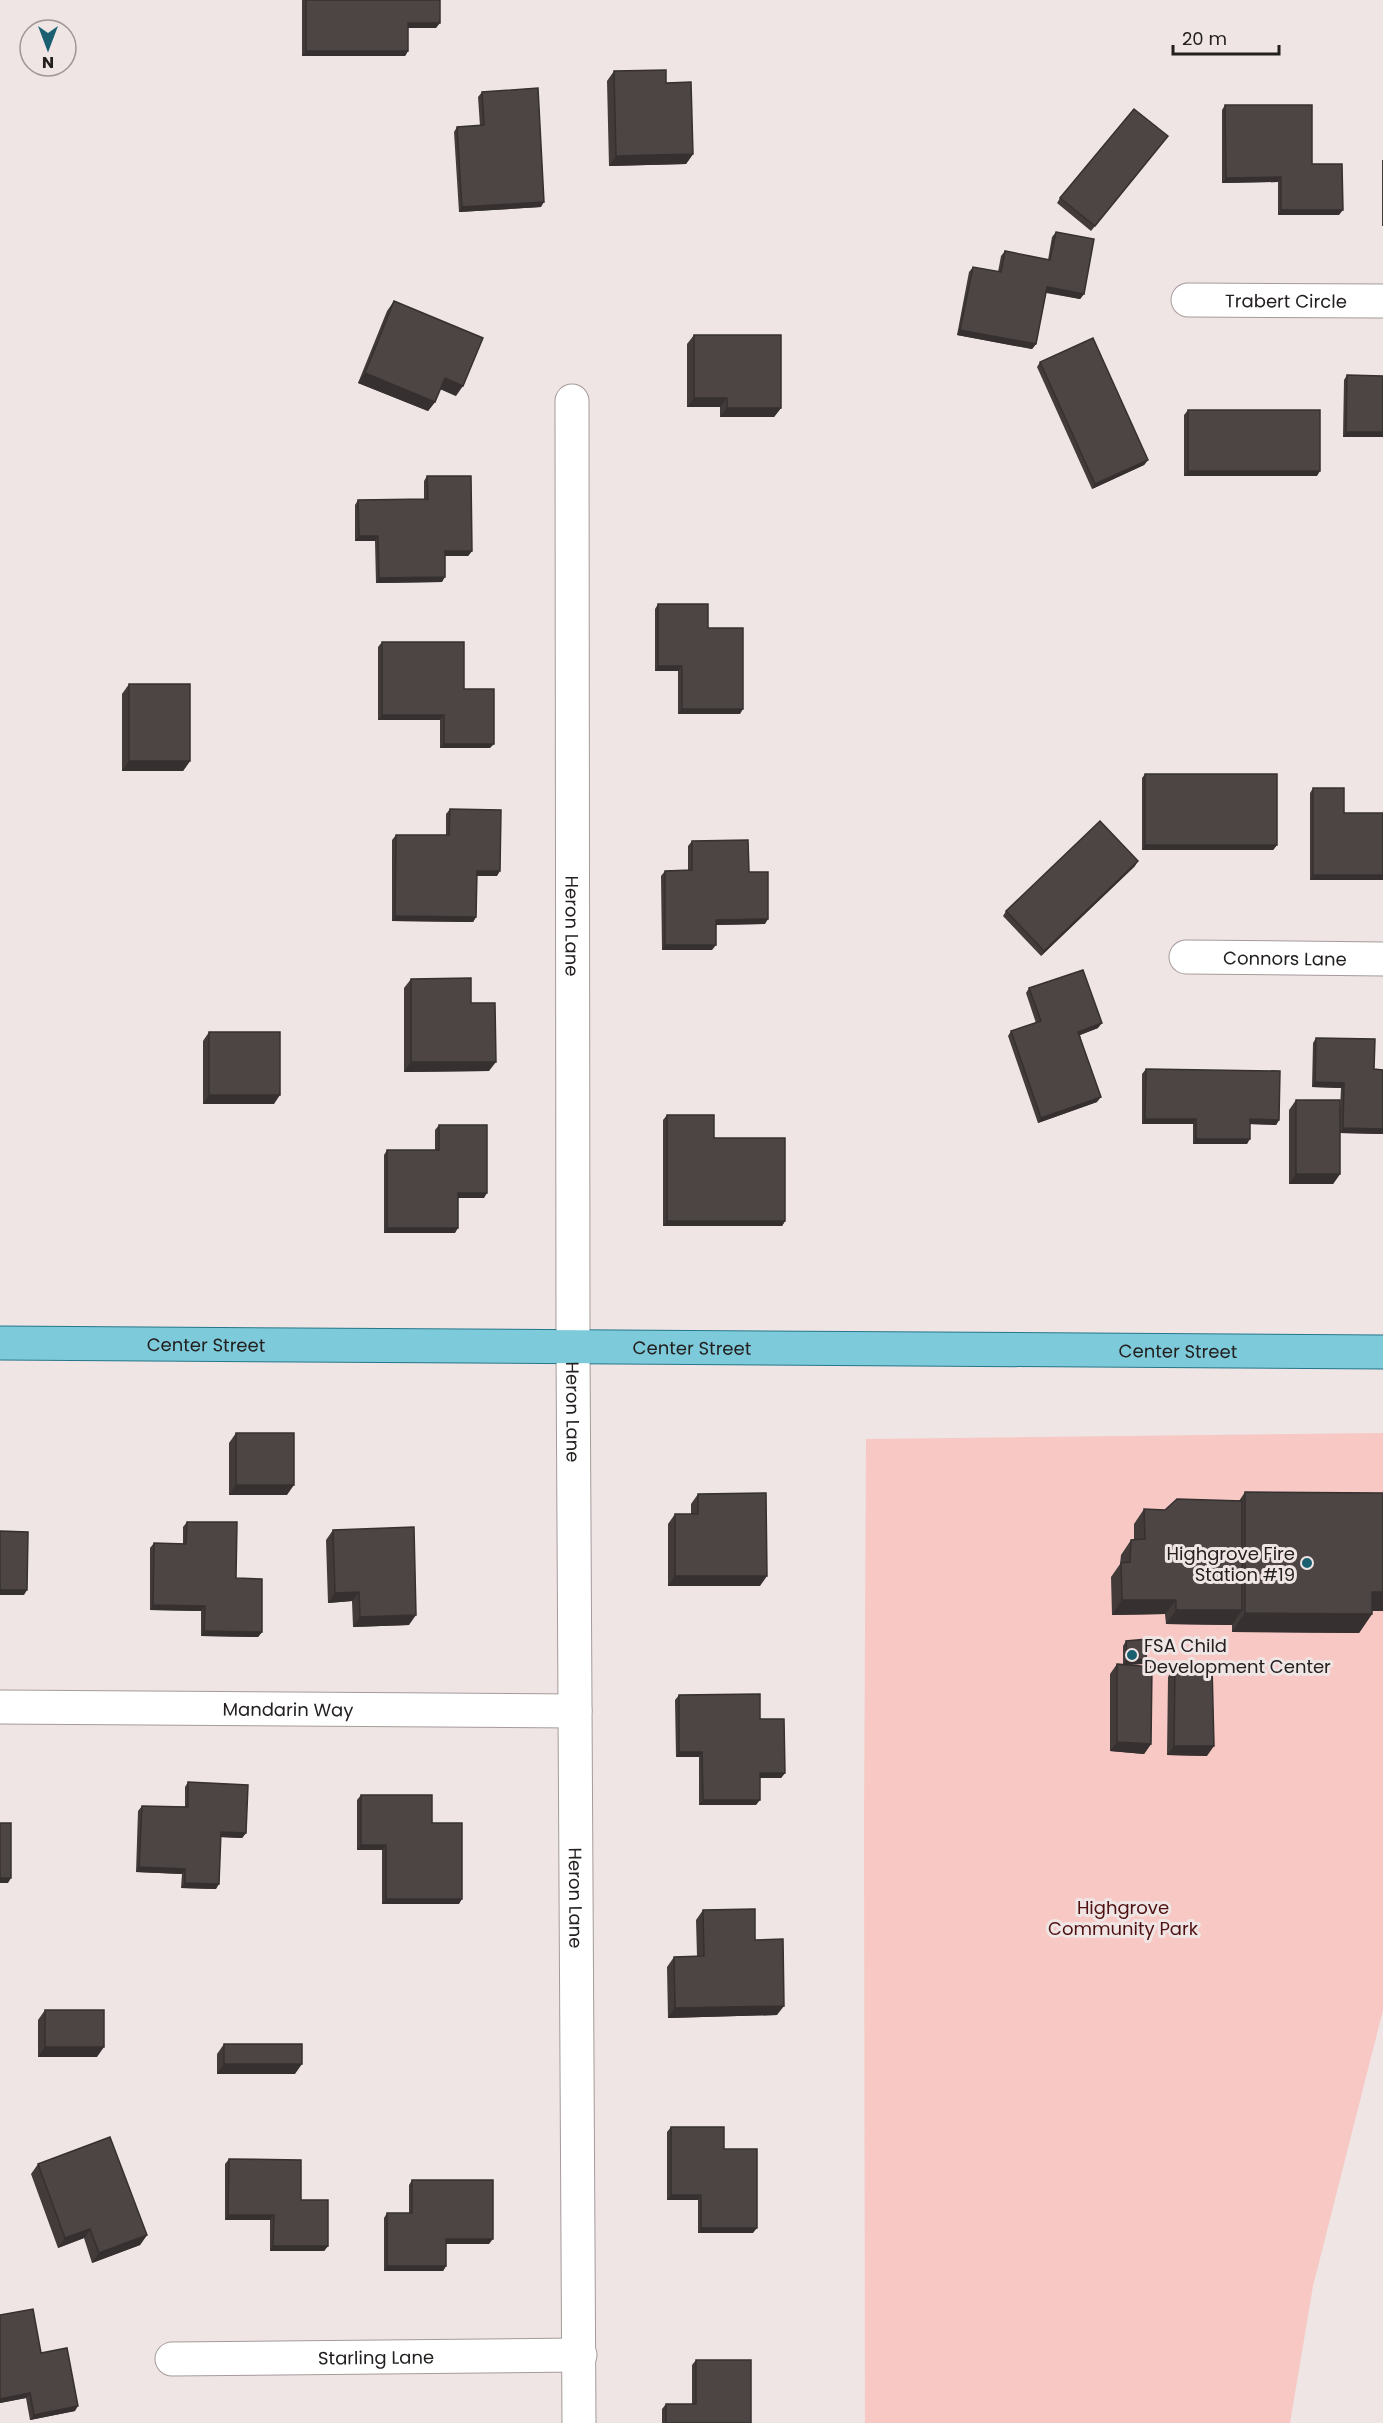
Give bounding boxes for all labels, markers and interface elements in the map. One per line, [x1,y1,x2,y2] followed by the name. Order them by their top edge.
[18,18,78,78] north arrow
[1173,18,1280,56] scale bar
[1182,26,1227,51] text: 20 m
[42,51,54,74] text: N
[1225,288,1347,313] street label: Trabert Circle
[560,876,585,976] street label: Heron Lane
[1223,945,1347,971] street label: Connors Lane
[147,1331,265,1357] street label: Center Street
[633,1335,751,1360] street label: Center Street
[1119,1338,1237,1364] street label: Center Street
[561,1361,586,1463] street label: Heron Lane
[1167,1541,1295,1587] place label: Highgrove Fire Station #19
[1300,1556,1314,1570] marker: Highgrove Fire Station #19
[1144,1633,1331,1679] place label: FSA Child Development Center
[1125,1648,1139,1662] marker: FSA Child Development Center
[222,1696,354,1722] street label: Mandarin Way
[563,1847,589,1949] street label: Heron Lane
[1048,1895,1199,1941] park label: Highgrove Community Park
[318,2344,434,2370] street label: Starling Lane

